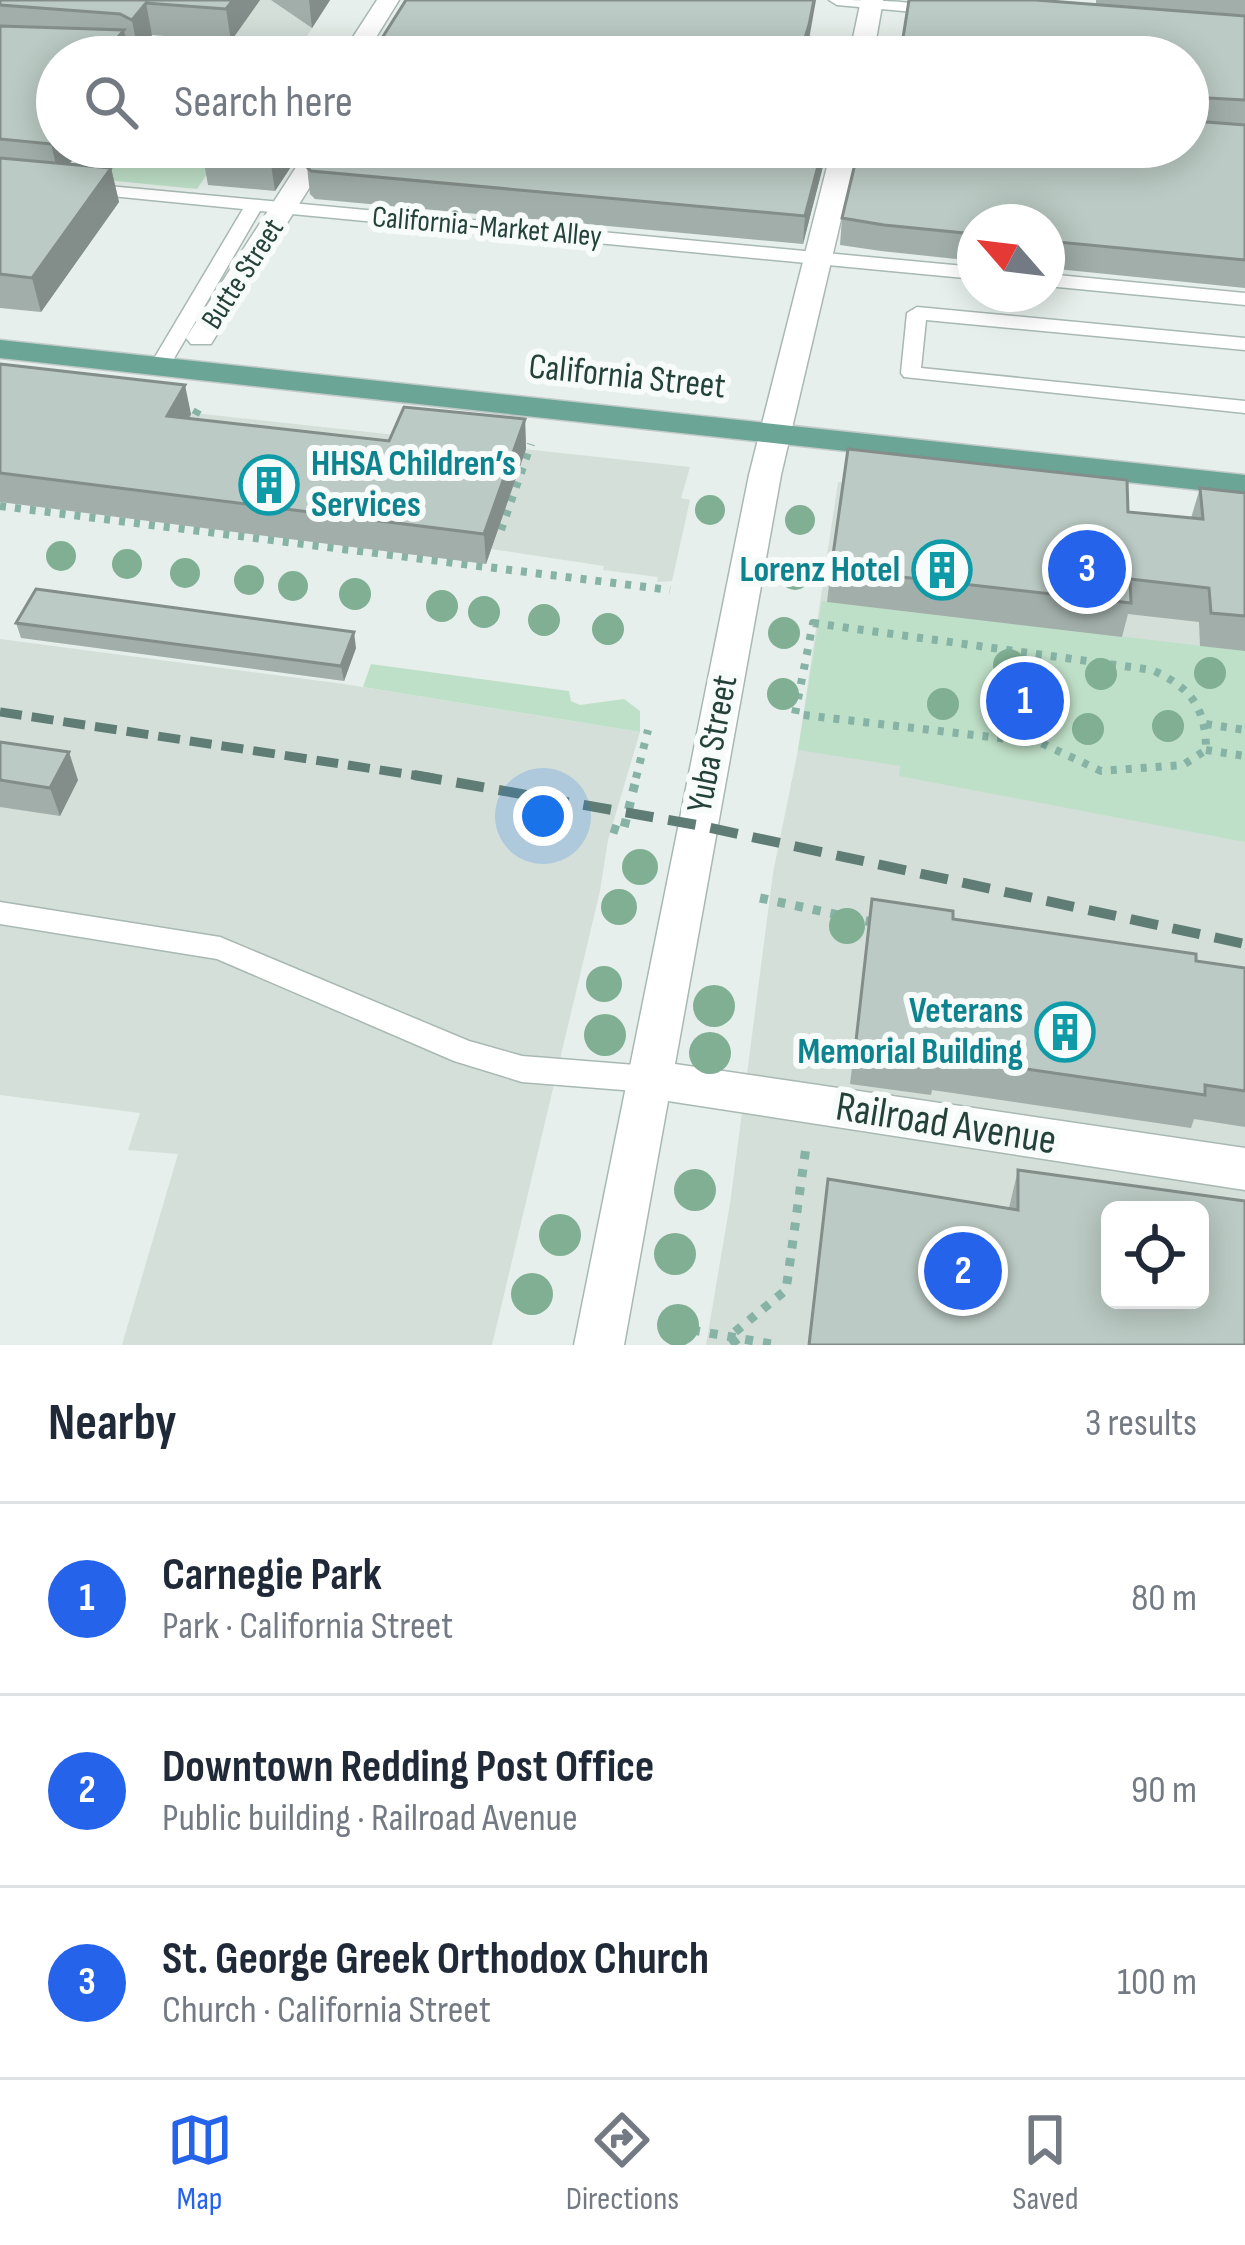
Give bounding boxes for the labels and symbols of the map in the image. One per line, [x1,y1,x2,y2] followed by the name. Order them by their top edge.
[371,199,604,255] street label: California-Market Alley
[957,204,1065,312] north arrow
[194,212,292,336] street label: Butte Street
[527,345,727,409] street label: California Street
[311,443,516,527] place label: HHSA Children’s Services
[238,454,300,516] building icon: HHSA Children’s Services
[1048,524,1126,614] pin: 3
[911,539,973,601] building icon: Lorenz Hotel
[739,549,900,592] place label: Lorenz Hotel
[986,656,1064,746] pin: 1
[679,672,747,816] street label: Yuba Street
[513,786,573,846] your location
[798,990,1023,1074] place label: Veterans Memorial Building
[1034,1001,1096,1063] building icon: Veterans Memorial Building
[832,1081,1060,1167] street label: Railroad Avenue
[924,1226,1002,1316] pin: 2

